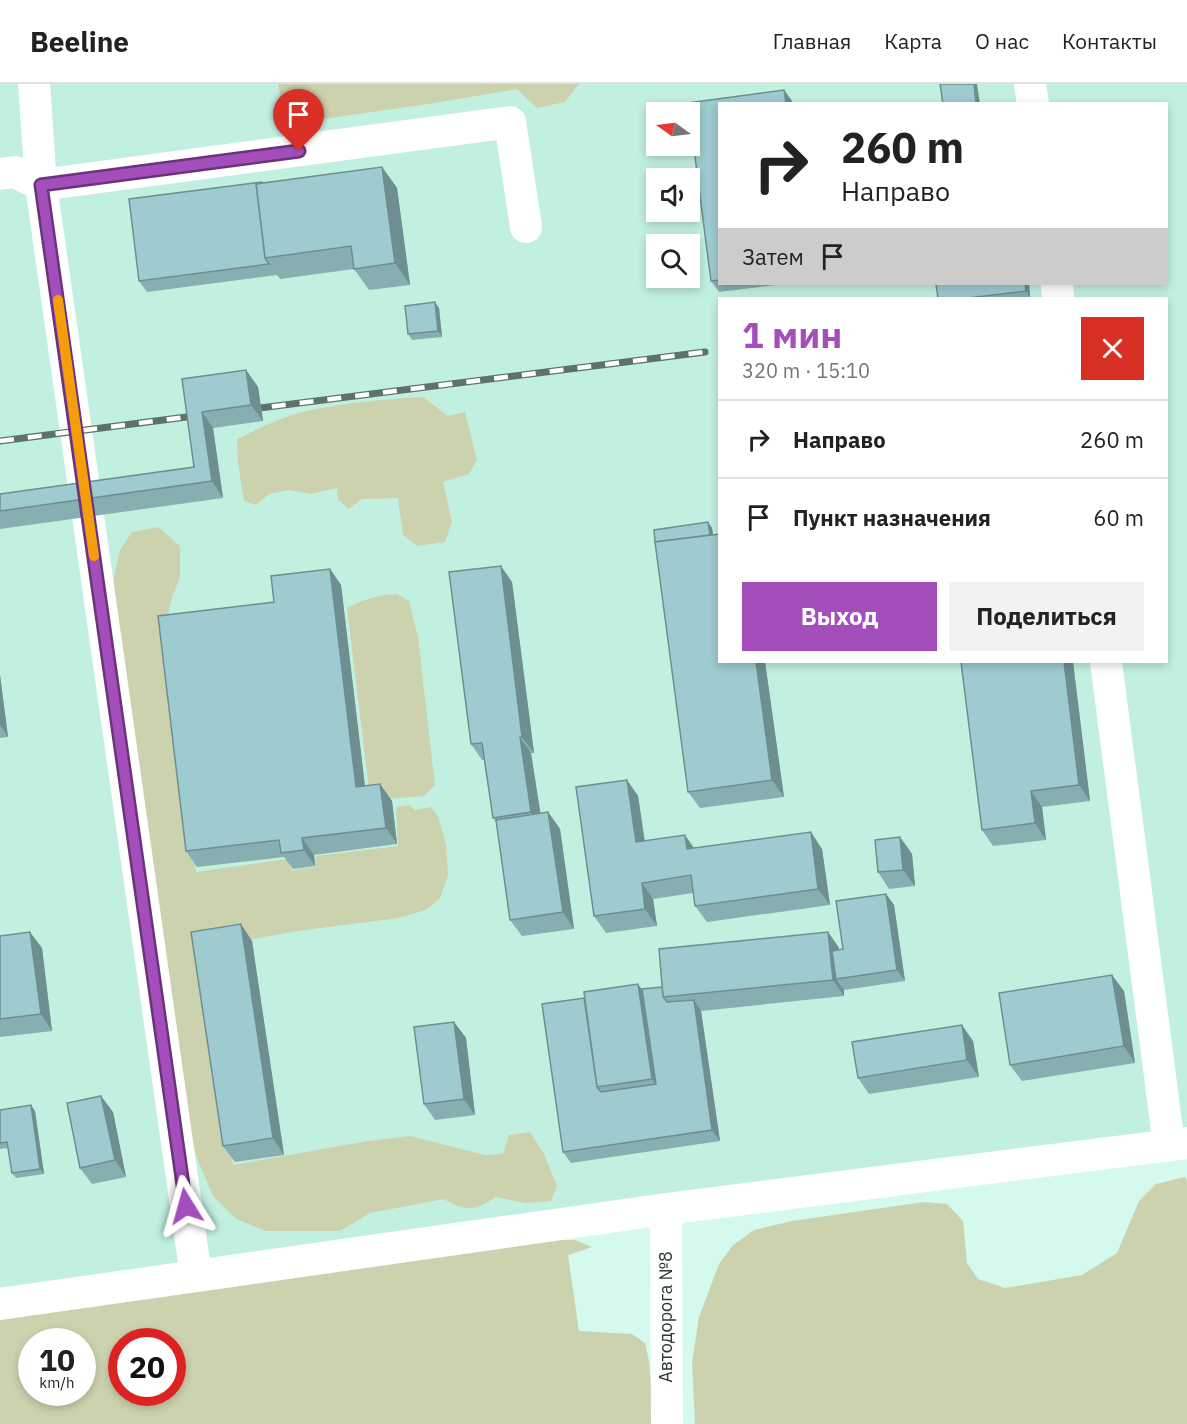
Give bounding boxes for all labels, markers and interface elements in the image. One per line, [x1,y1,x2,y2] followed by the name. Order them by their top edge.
[30,23,129,60] text: Beeline
[773,27,851,55] text: Главная
[884,27,942,55] text: Карта
[975,27,1029,55] text: О нас
[1062,27,1157,55] text: Контакты
[273,89,324,151] pin
[282,98,315,131] icon: arrive
[646,102,700,156] north arrow
[646,102,700,288] map controls
[841,120,964,175] text: 260 m
[742,126,820,204] icon: right
[646,168,700,222] button: sound
[841,173,950,208] text: Направо
[646,234,700,288] button: search
[816,240,849,273] icon: arrive
[742,242,804,271] text: Затем
[742,311,842,358] text: 1 мин
[1081,317,1144,380] button: close
[742,357,870,384] text: 320 m · 15:10
[742,423,775,456] icon: right
[793,425,886,454] text: Направо
[1080,425,1144,454] text: 260 m
[742,501,775,534] icon: arrive
[793,503,991,532] text: Пункт назначения
[1093,503,1144,532] text: 60 m
[742,582,937,651] button: Выход
[949,582,1144,651] button: Поделиться
[154,1174,218,1238] position arrow
[654,1251,677,1383] street label: Автодорога №8
[108,1328,186,1406] speed limit sign: 20
[39,1340,75,1379] text: 10
[39,1373,75,1392] text: km/h

